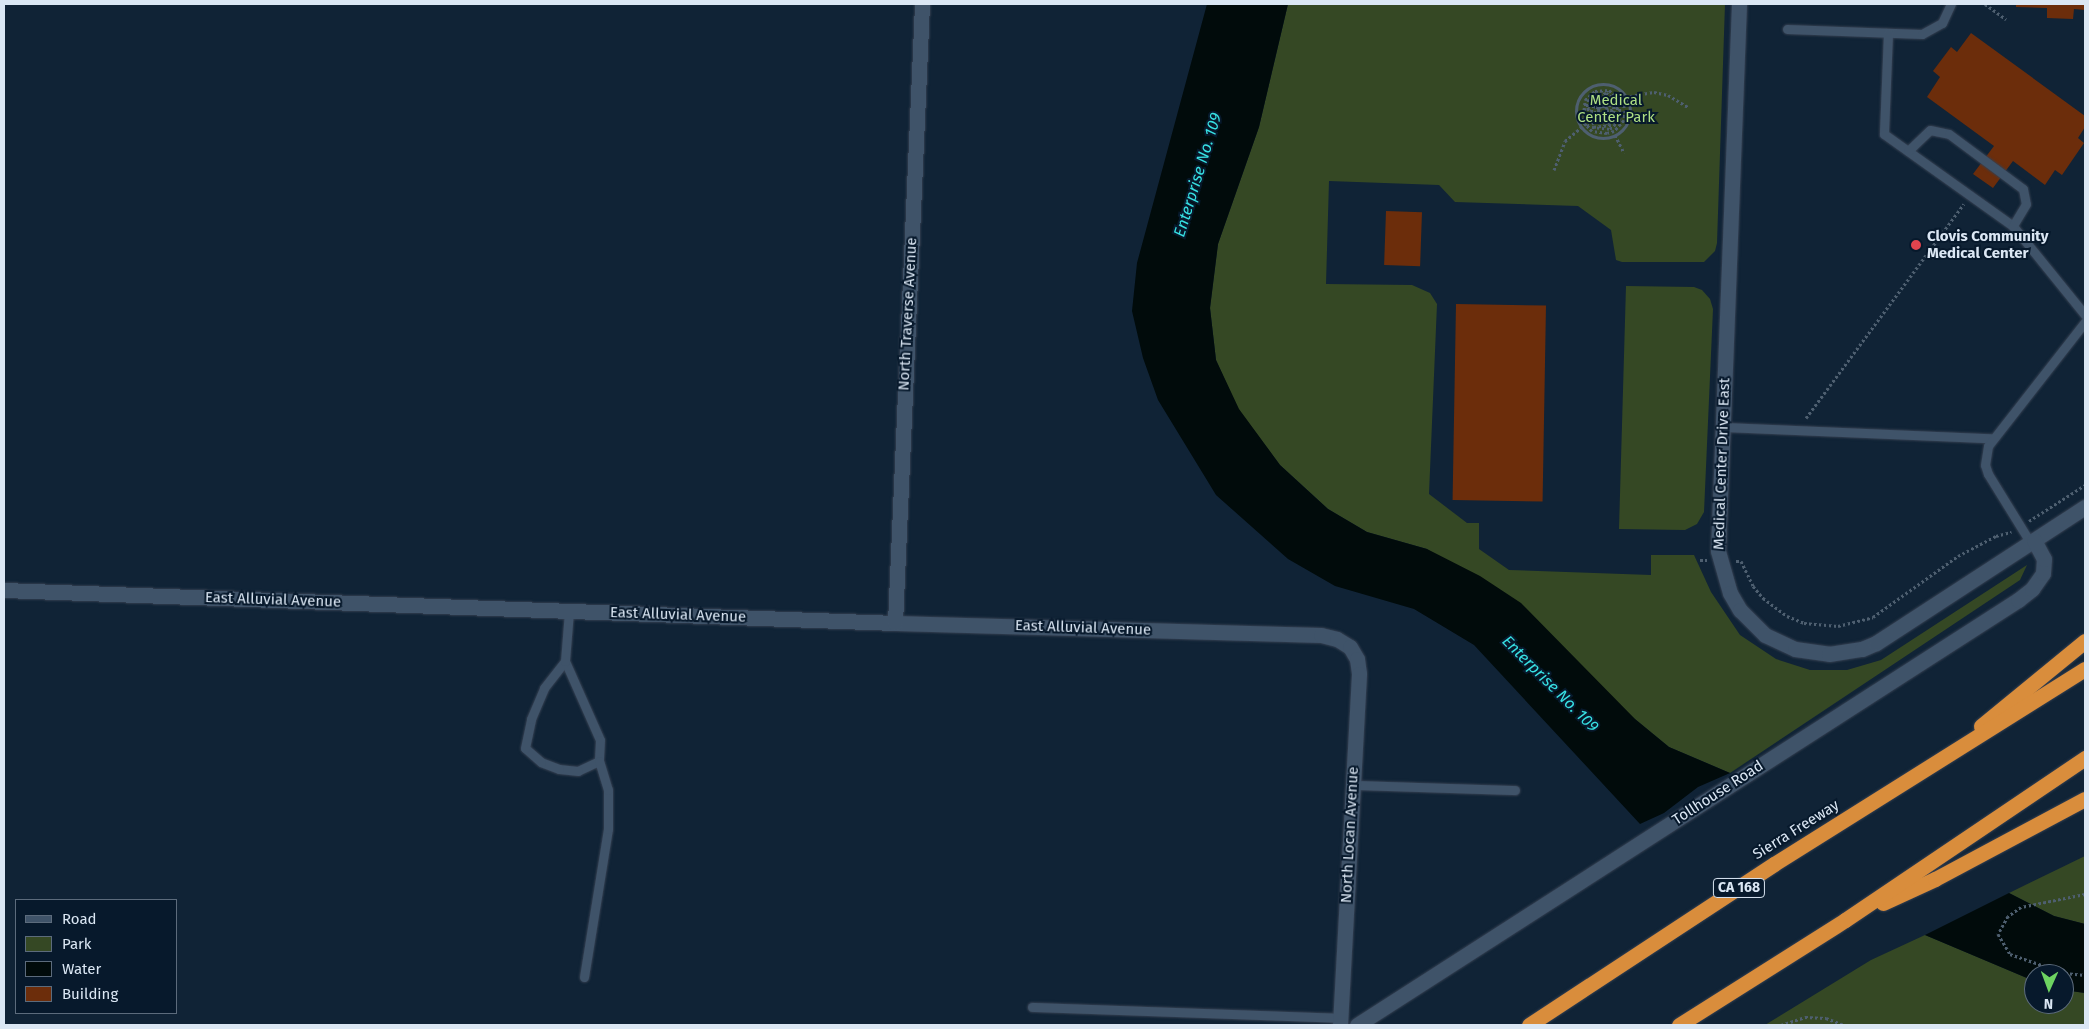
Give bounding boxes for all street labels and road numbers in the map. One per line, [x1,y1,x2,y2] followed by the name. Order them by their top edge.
[895,237,921,391] street label: North Traverse Avenue
[1710,378,1734,550] street label: Medical Center Drive East
[205,589,341,611] street label: East Alluvial Avenue
[610,604,746,626] street label: East Alluvial Avenue
[1015,617,1151,639] street label: East Alluvial Avenue
[1669,757,1767,829] street label: Tollhouse Road
[1337,766,1363,904] street label: North Locan Avenue
[1750,796,1842,864] street label: Sierra Freeway
[1713,876,1765,900] road number: CA 168

